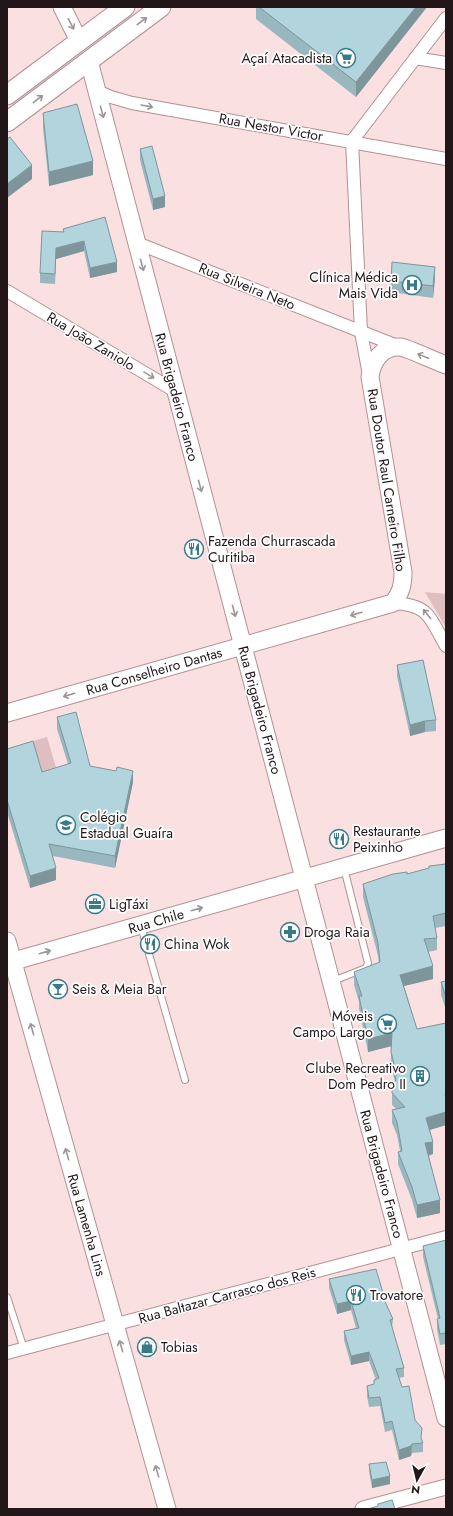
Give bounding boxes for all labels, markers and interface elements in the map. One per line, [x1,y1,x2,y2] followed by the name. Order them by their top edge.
[137,17,148,25] one-way arrow
[67,18,75,30] one-way arrow
[335,47,357,69] supermarket icon: Açaí Atacadista
[241,48,332,68] place label: Açaí Atacadista
[33,95,44,103] one-way arrow
[140,102,153,110] one-way arrow
[99,106,106,119] one-way arrow
[217,108,325,146] street label: Rua Nestor Victor
[139,258,147,271] one-way arrow
[196,258,298,315] street label: Rua Silveira Neto
[309,267,398,303] place label: Clínica Médica Mais Vida
[401,274,423,296] hospital icon: Clínica Médica Mais Vida
[43,307,139,375] street label: Rua João Zaniolo
[150,331,204,464] street label: Rua Brigadeiro Franco
[418,352,430,360] one-way arrow
[143,371,154,379] one-way arrow
[363,387,411,573] street label: Rua Doutor Raul Carneiro Filho
[197,479,205,492] one-way arrow
[208,531,335,567] place label: Fazenda Churrascada Curitiba
[183,538,205,560] restaurant icon: Fazenda Churrascada Curitiba
[230,605,238,618] one-way arrow
[423,609,431,620] one-way arrow
[350,611,363,618] one-way arrow
[84,642,225,700] street label: Rua Conselheiro Dantas
[233,644,287,777] street label: Rua Brigadeiro Franco
[63,692,76,699] one-way arrow
[80,807,173,843] place label: Colégio Estadual Guaíra
[55,814,77,836] school or university icon: Colégio Estadual Guaíra
[353,821,421,857] place label: Restaurante Peixinho
[328,828,350,850] restaurant icon: Restaurante Peixinho
[84,893,106,915] office icon: LigTáxi
[109,894,149,914] place label: LigTáxi
[126,904,186,938] street label: Rua Chile
[190,905,203,912] one-way arrow
[279,921,301,943] pharmacy icon: Droga Raia
[304,922,370,942] place label: Droga Raia
[139,933,161,955] restaurant icon: China Wok
[164,934,230,954] place label: China Wok
[38,948,51,955] one-way arrow
[47,978,69,1000] bar icon: Seis & Meia Bar
[72,979,167,999] place label: Seis & Meia Bar
[293,1006,373,1042] place label: Móveis Campo Largo
[376,1013,398,1035] supermarket icon: Móveis Campo Largo
[28,1022,35,1035] one-way arrow
[306,1058,406,1094] place label: Clube Recreativo Dom Pedro II
[409,1065,431,1087] building icon: Clube Recreativo Dom Pedro II
[355,1108,409,1241] street label: Rua Brigadeiro Franco
[63,1148,70,1161] one-way arrow
[63,1171,111,1279] street label: Rua Lamenha Lins
[136,1262,318,1328] street label: Rua Baltazar Carrasco dos Reis
[345,1284,367,1306] restaurant icon: Trovatore
[370,1285,423,1305] place label: Trovatore
[136,1336,158,1358] shop icon: Tobias
[161,1337,198,1357] place label: Tobias
[117,1340,124,1353] one-way arrow
[397,1460,437,1500] north arrow
[152,1465,160,1478] one-way arrow
[410,1481,421,1498] text: N

